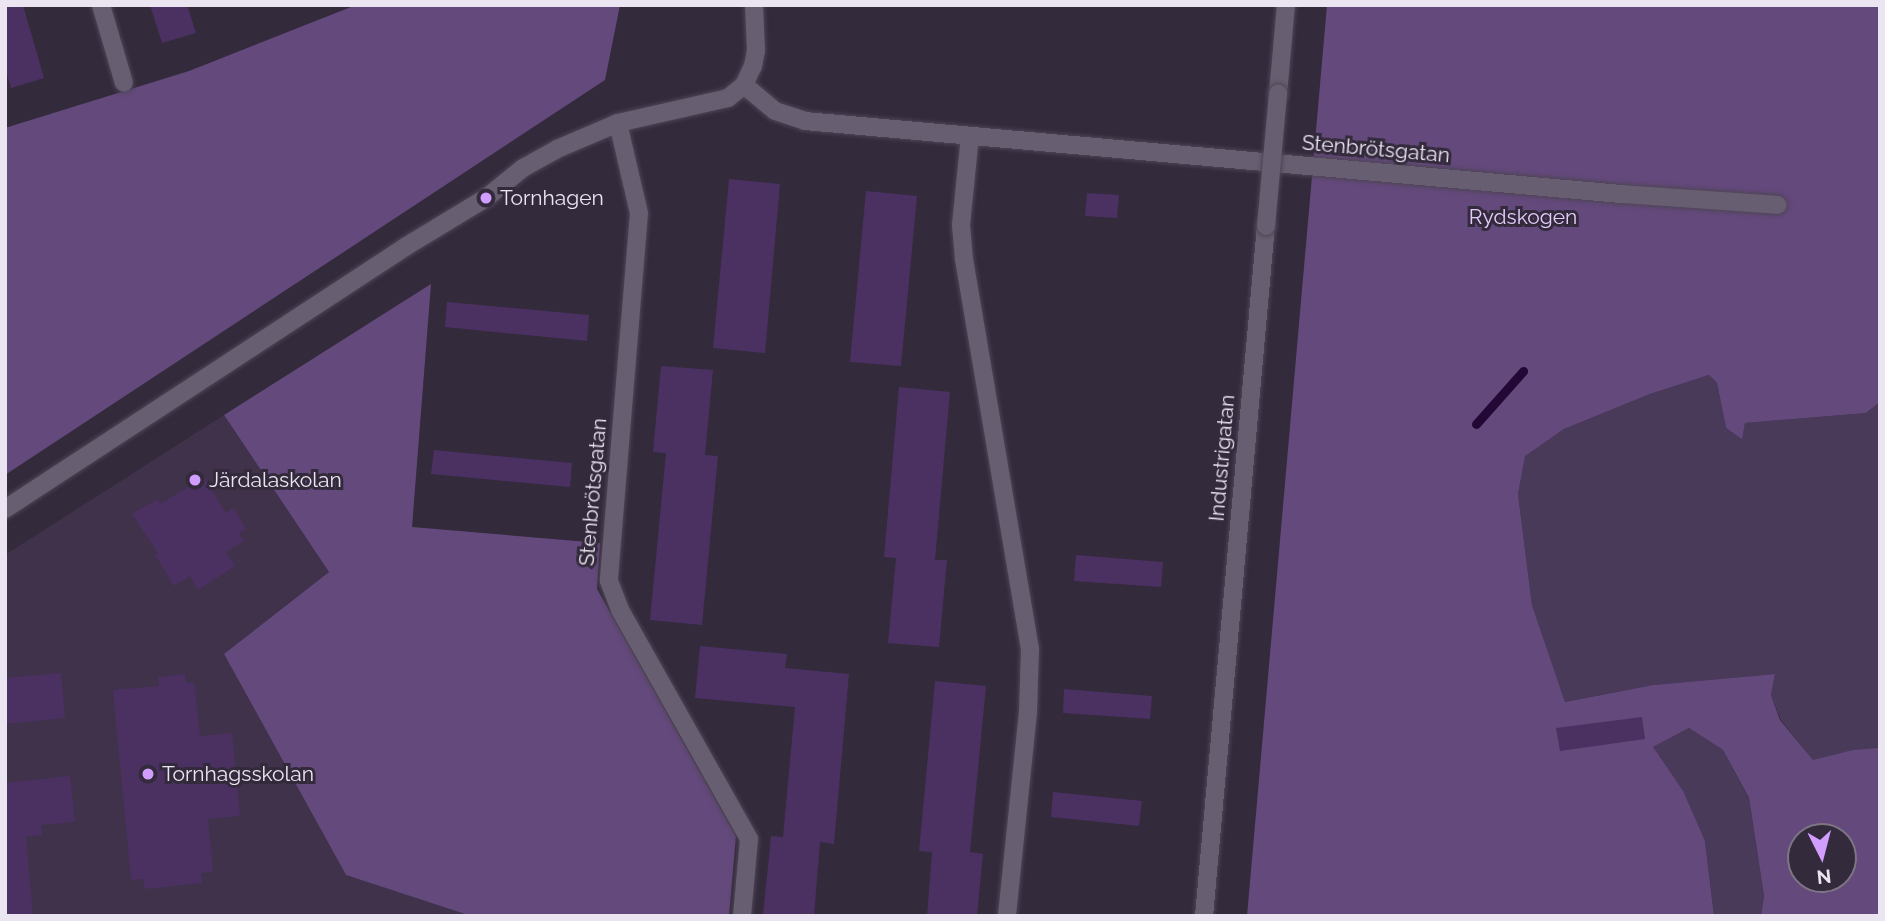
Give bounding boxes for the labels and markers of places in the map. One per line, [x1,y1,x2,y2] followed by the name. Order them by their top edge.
[500,185,604,211] place label: Tornhagen
[478,190,494,206] marker: Tornhagen
[209,467,342,493] place label: Järdalaskolan
[187,472,203,488] marker: Järdalaskolan
[162,761,314,787] place label: Tornhagsskolan
[140,766,156,782] marker: Tornhagsskolan

